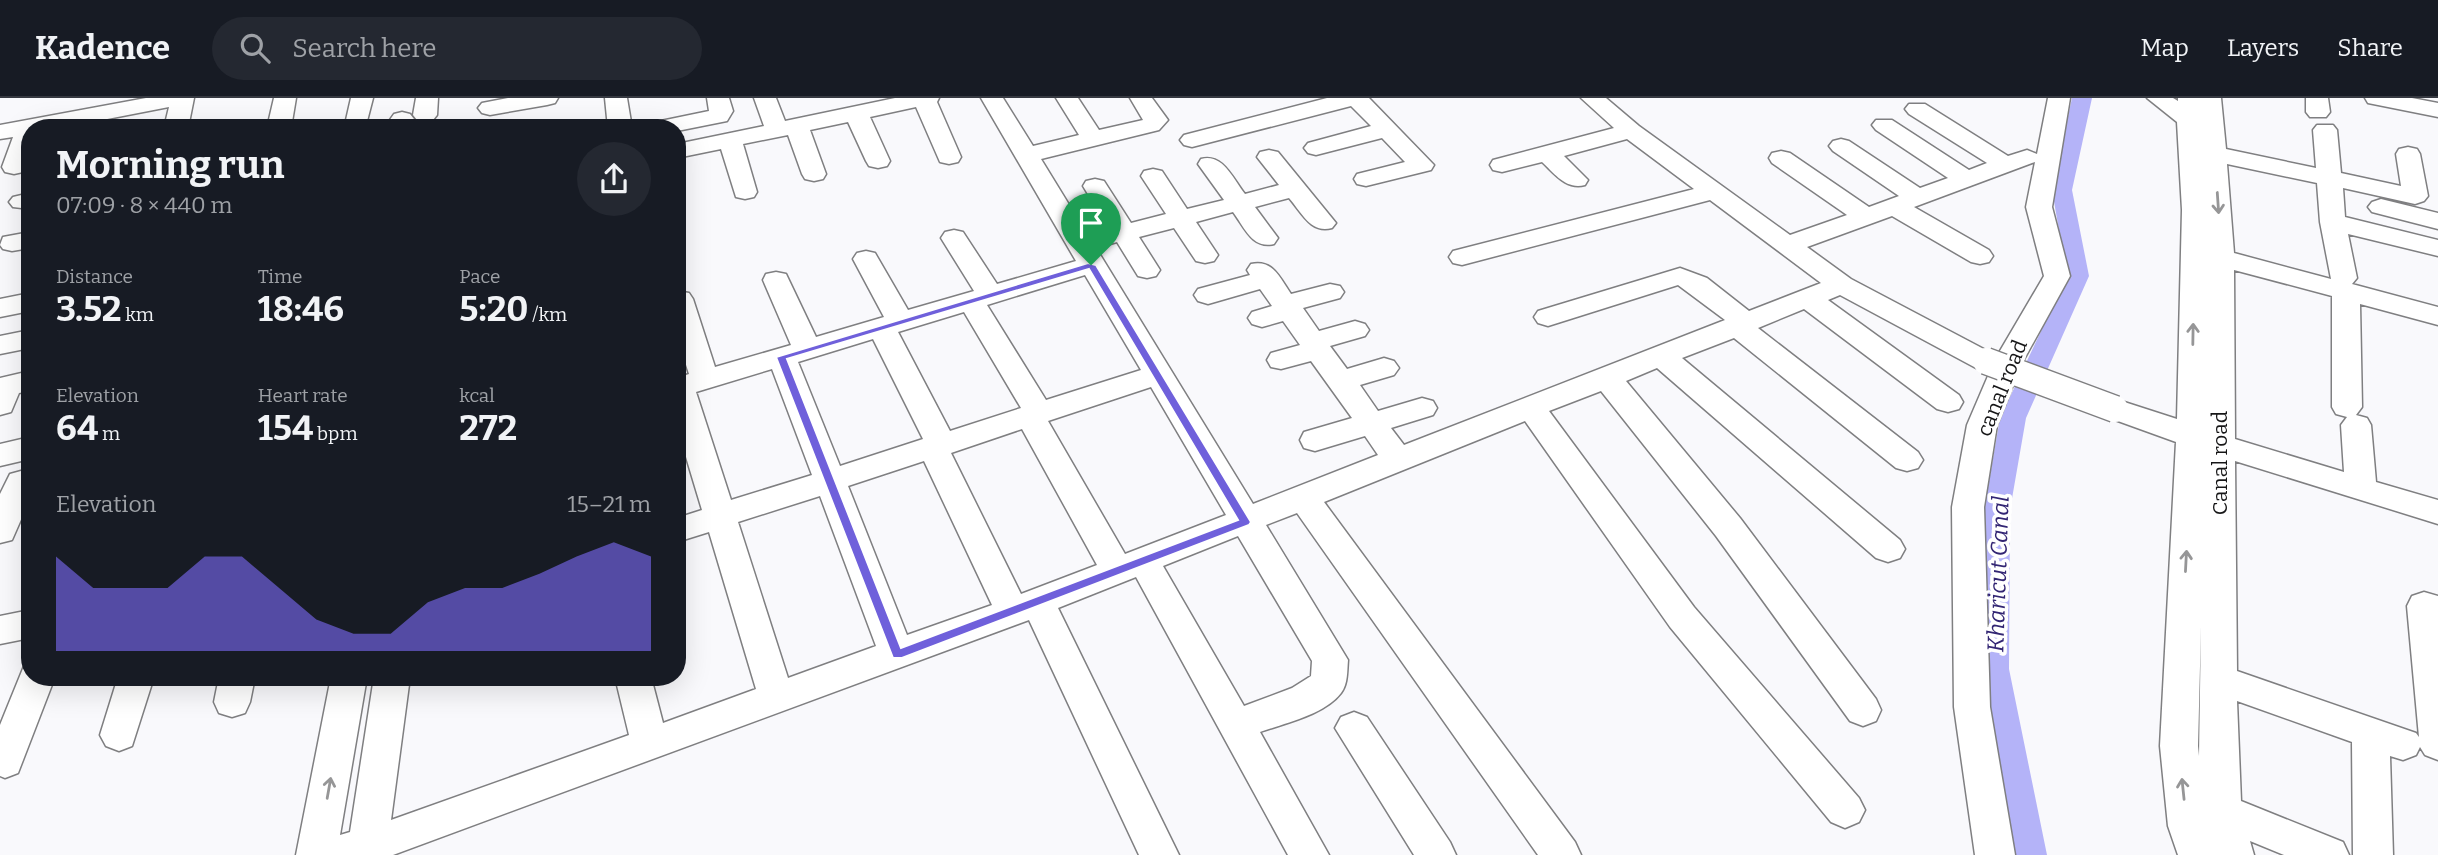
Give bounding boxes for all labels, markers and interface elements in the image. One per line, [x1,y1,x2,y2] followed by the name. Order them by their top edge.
[212,17,702,80] search box
[35,28,170,68] text: Kadence
[236,29,274,67] icon: search
[292,33,437,64] text: Search here
[2141,34,2189,62] text: Map
[2227,34,2299,62] text: Layers
[2337,34,2403,62] text: Share
[56,142,284,188] text: Morning run
[577,142,651,216] button: share
[56,191,232,219] text: 07:09 · 8 × 440 m
[2212,192,2225,215] one-way arrow
[1061,193,1121,265] pin
[1072,204,1110,242] icon: arrive
[56,265,133,288] text: Distance
[258,265,303,288] text: Time
[459,265,500,288] text: Pace
[56,288,121,330] text: 3.52
[258,288,344,330] text: 18:46
[459,288,529,330] text: 5:20
[121,303,154,326] text: km
[529,303,567,326] text: /km
[2186,323,2200,346] one-way arrow
[1971,336,2033,440] street label: canal road
[56,384,139,407] text: Elevation
[258,384,348,407] text: Heart rate
[459,384,495,407] text: kcal
[56,407,98,449] text: 64
[258,407,313,449] text: 154
[459,407,517,449] text: 272
[2207,411,2233,515] street label: Canal road
[98,422,120,445] text: m
[313,422,358,445] text: bpm
[56,490,156,518] text: Elevation
[567,490,651,518] text: 15–21 m
[1981,495,2015,653] water label: Kharicut Canal
[2180,550,2193,573] one-way arrow
[322,777,336,800] one-way arrow
[2177,778,2190,800] one-way arrow

